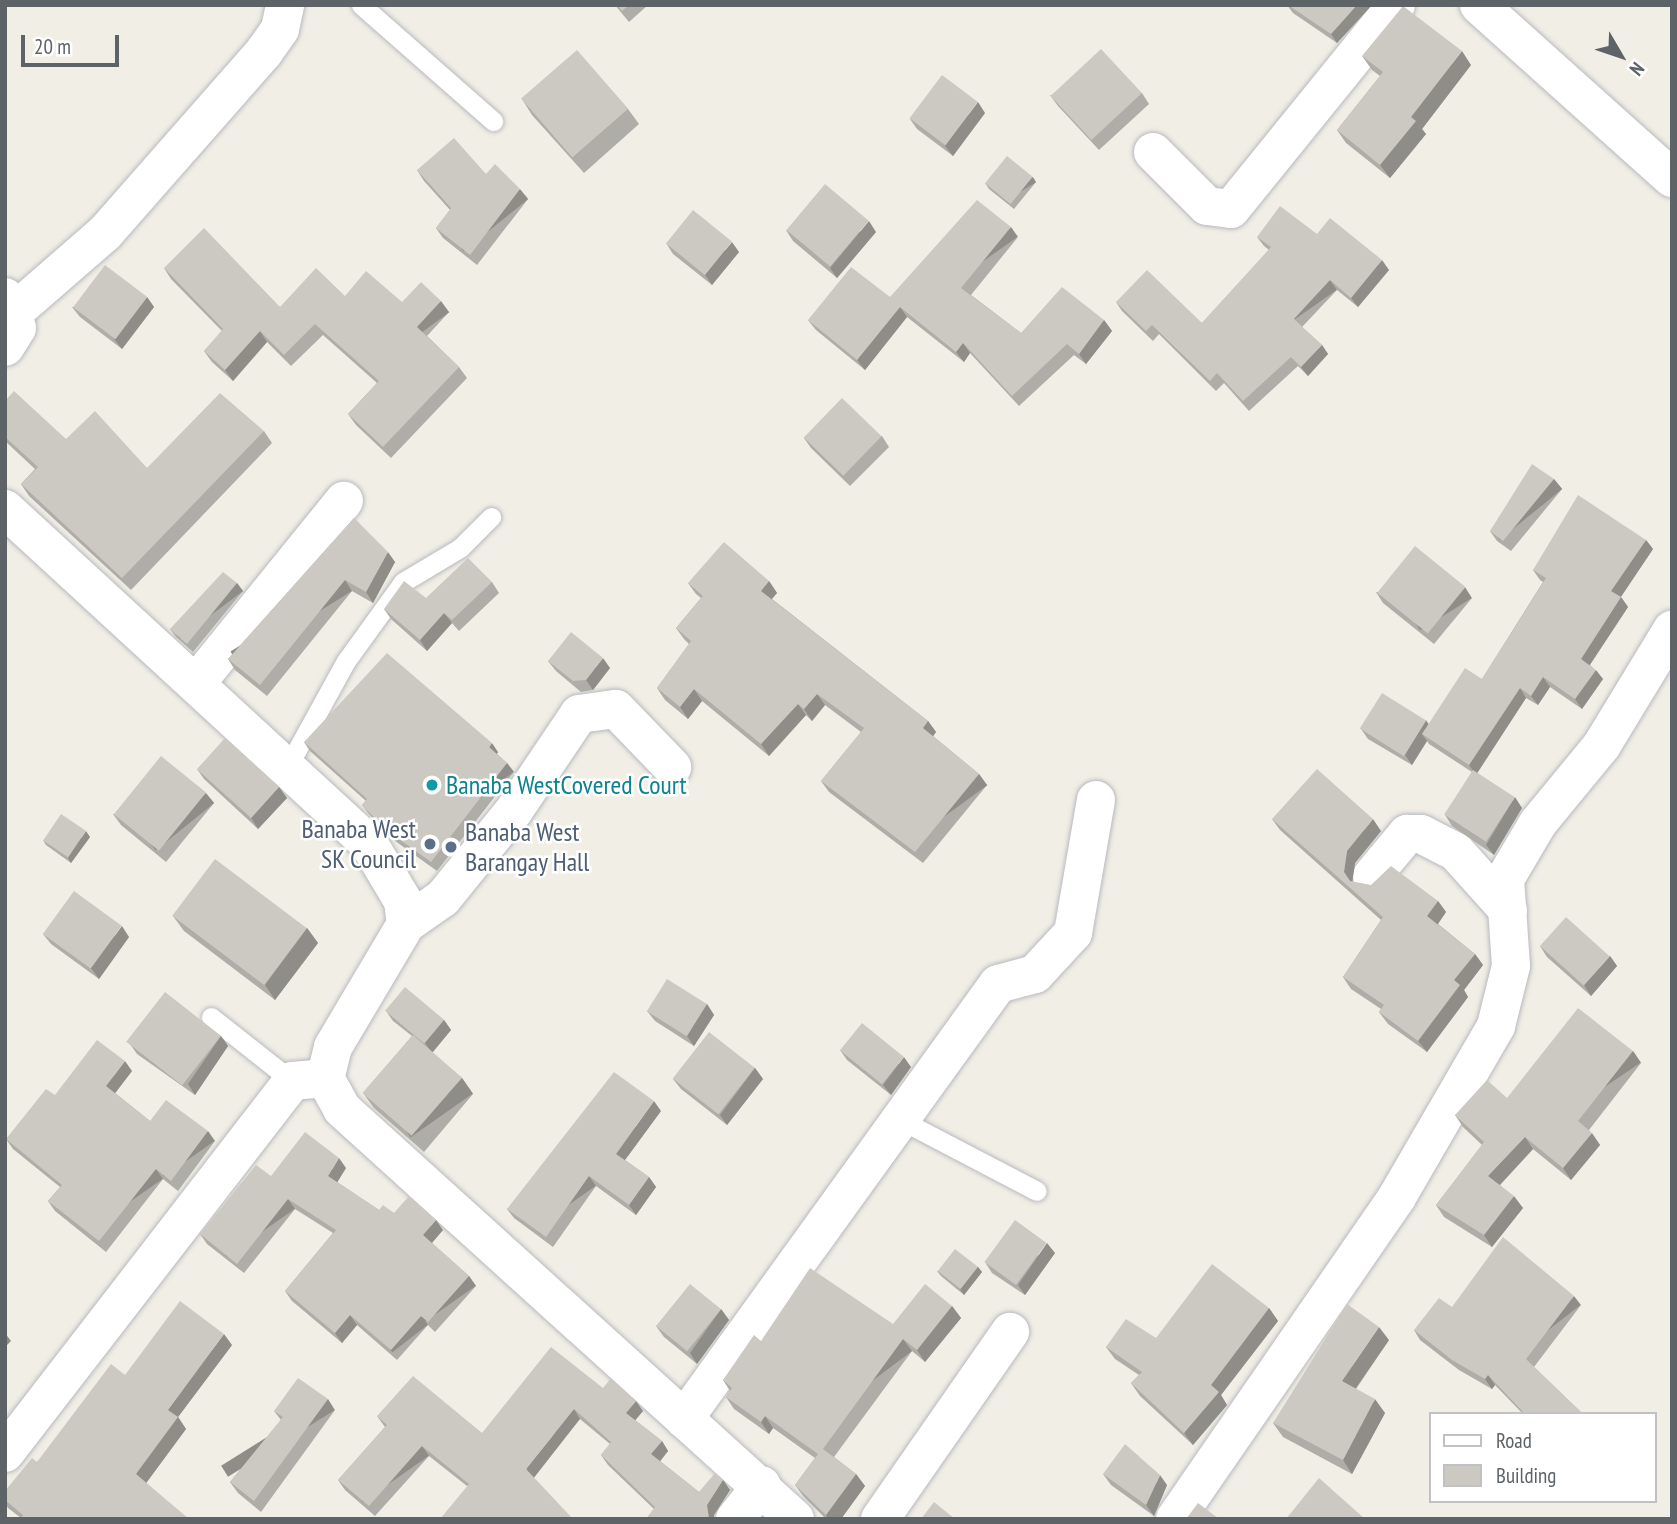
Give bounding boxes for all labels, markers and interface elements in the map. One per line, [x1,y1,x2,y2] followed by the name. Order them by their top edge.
[24,21,122,65] scale bar
[1586,21,1656,91] north arrow
[34,33,71,60] text: 20 m
[1625,58,1650,81] text: N
[446,769,687,801] place label: Banaba WestCovered Court
[424,777,440,793] marker: Banaba WestCovered Court
[301,813,416,874] place label: Banaba West SK Council
[465,816,590,878] place label: Banaba West Barangay Hall
[422,836,438,852] marker: Banaba West SK Council
[443,839,459,855] marker: Banaba West Barangay Hall
[1428,1412,1656,1503] legend
[1496,1427,1532,1454] text: Road
[1496,1462,1556,1489] text: Building

